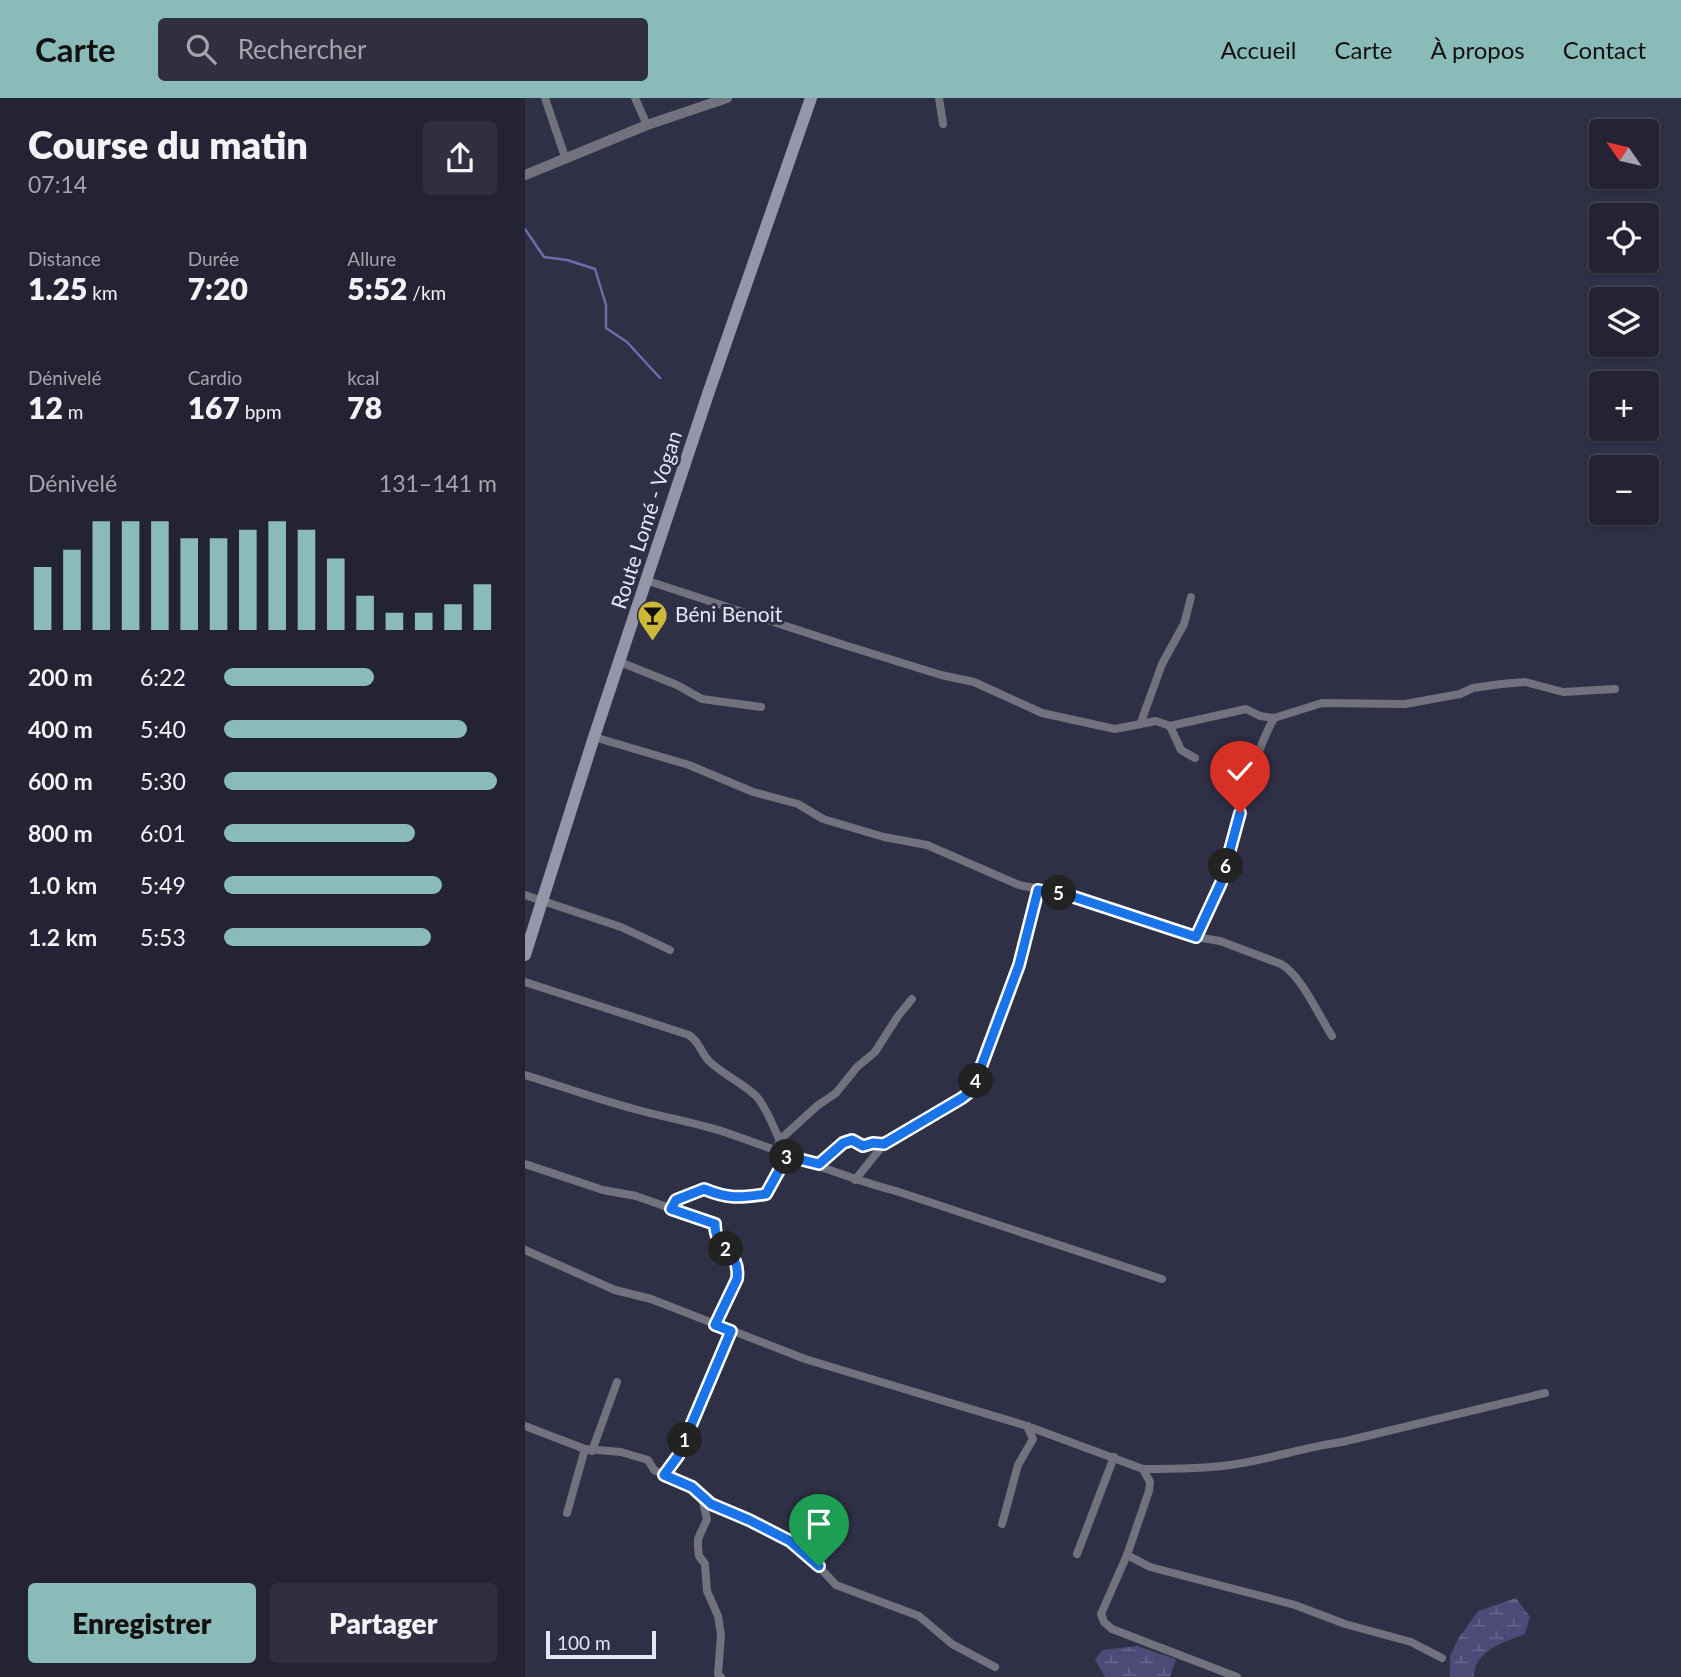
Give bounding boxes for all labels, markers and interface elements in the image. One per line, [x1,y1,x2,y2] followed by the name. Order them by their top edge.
[158,18,648,81] search box
[35,29,116,69] text: Carte
[182,30,220,68] icon: search
[238,33,367,65] text: Rechercher
[1220,35,1296,64] text: Accueil
[1334,35,1392,64] text: Carte
[1430,35,1525,64] text: À propos
[1563,35,1646,64] text: Contact
[1589,119,1659,189] north arrow
[1589,119,1659,525] map controls
[28,121,308,167] text: Course du matin
[423,121,497,195] button: share
[28,170,87,198] text: 07:14
[1589,203,1659,273] button: locate
[28,247,101,270] text: Distance
[188,247,239,270] text: Durée
[347,247,396,270] text: Allure
[28,270,87,306] text: 1.25
[188,270,248,306] text: 7:20
[347,270,407,306] text: 5:52
[87,281,118,304] text: km
[407,281,446,304] text: /km
[1589,287,1659,357] button: layers
[28,366,102,389] text: Dénivelé
[188,366,242,389] text: Cardio
[347,366,379,389] text: kcal
[1589,371,1659,441] button: +
[28,389,63,425] text: 12
[188,389,240,425] text: 167
[347,389,382,425] text: 78
[63,400,83,423] text: m
[240,400,282,423] text: bpm
[605,427,686,612] street label: Route Lomé - Vogan
[1589,455,1659,525] button: −
[28,469,117,497] text: Dénivelé
[379,469,497,497] text: 131–141 m
[635,598,669,642] bar icon: Béni Benoit
[675,601,783,626] place label: Béni Benoit
[28,663,93,691] text: 200 m
[140,663,186,691] text: 6:22
[28,715,93,743] text: 400 m
[140,715,186,743] text: 5:40
[1210,741,1270,813] pin
[1221,752,1259,790] icon: check
[28,767,93,795] text: 600 m
[140,767,186,795] text: 5:30
[28,819,93,847] text: 800 m
[140,819,186,847] text: 6:01
[1209,848,1243,884] pin: 6
[1220,854,1231,877] text: 6
[28,871,97,899] text: 1.0 km
[140,871,186,899] text: 5:49
[1041,876,1077,910] pin: 5
[1053,881,1064,904] text: 5
[28,923,97,951] text: 1.2 km
[140,923,186,951] text: 5:53
[959,1063,993,1098] pin: 4
[970,1069,981,1092] text: 4
[769,1140,805,1174] pin: 3
[781,1145,792,1168] text: 3
[709,1232,743,1266] pin: 2
[720,1237,731,1260] text: 2
[667,1422,703,1458] pin: 1
[679,1428,690,1451] text: 1
[789,1494,849,1566] pin
[800,1505,838,1543] icon: arrive
[28,1583,256,1663] button: Enregistrer
[270,1583,497,1663] button: Partager
[546,1628,656,1660] scale bar
[557,1631,611,1654] text: 100 m

